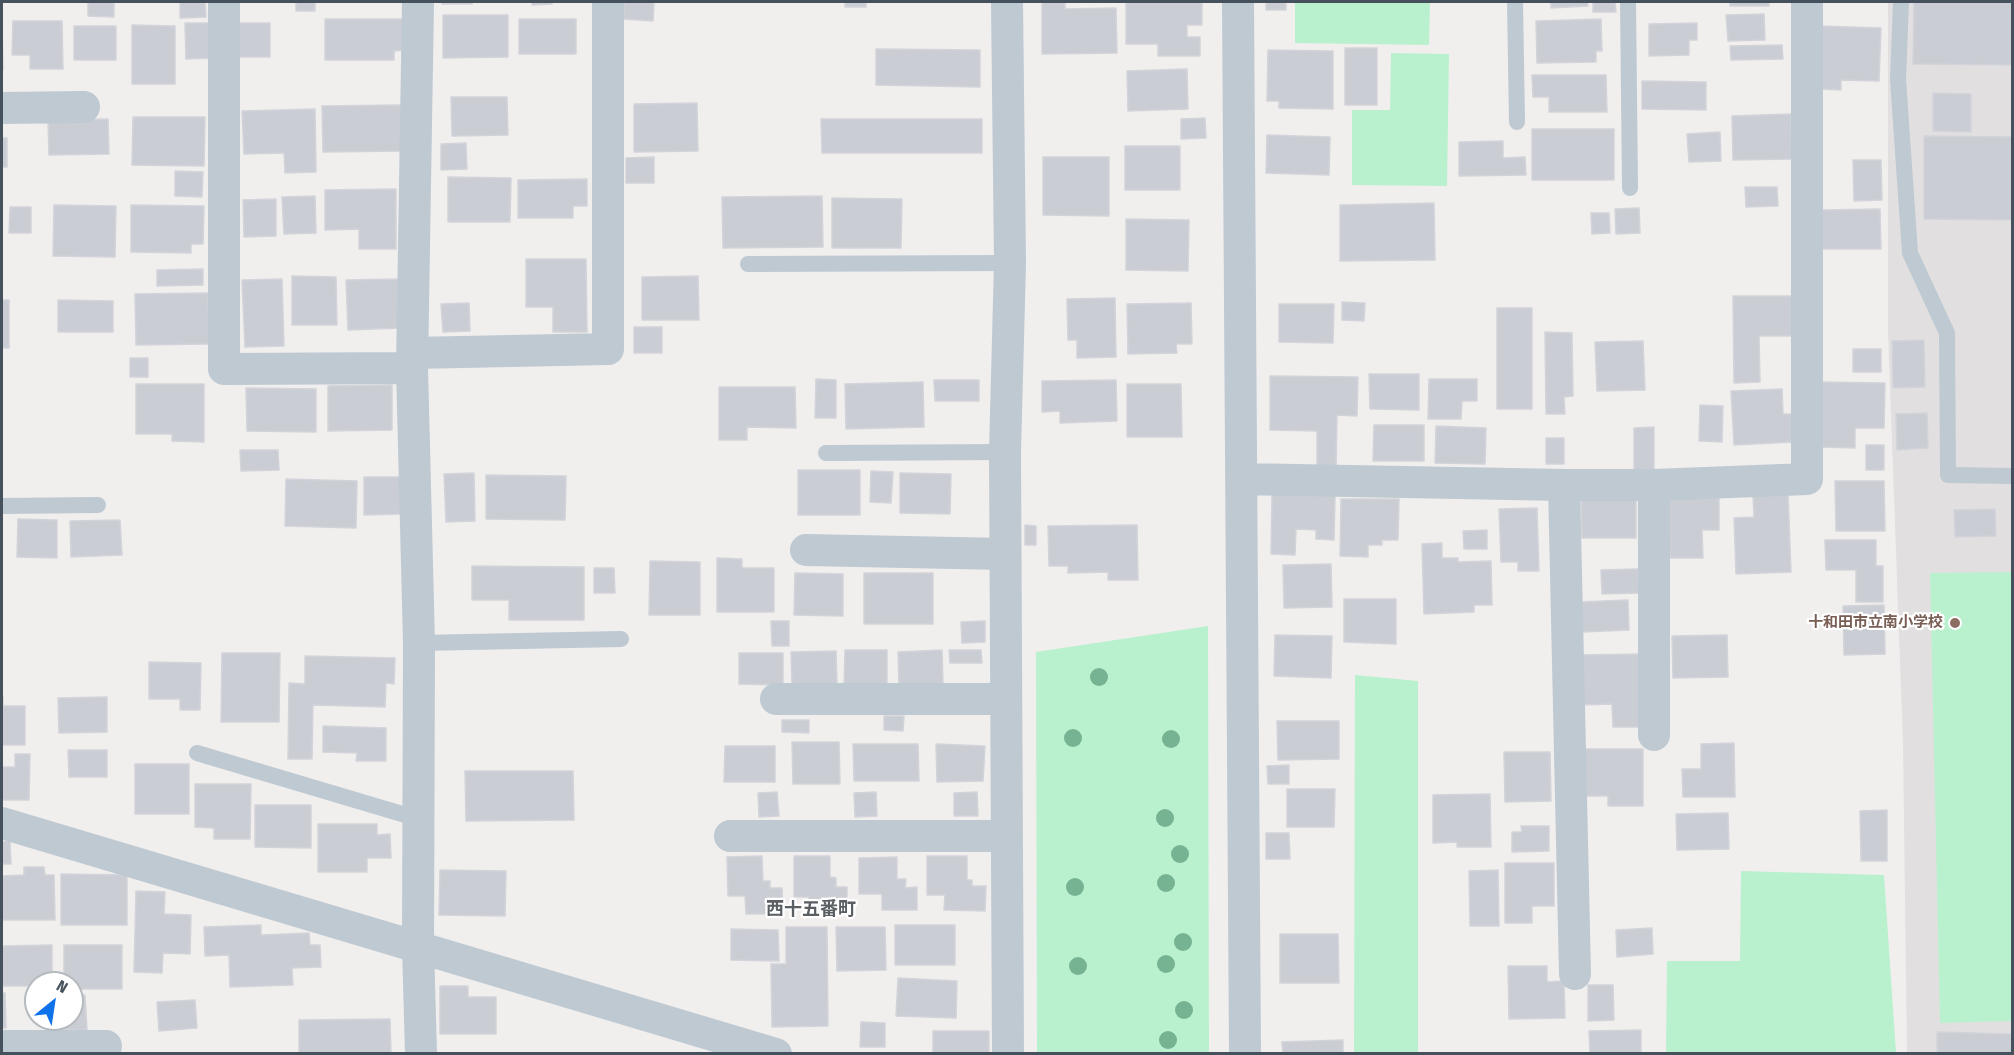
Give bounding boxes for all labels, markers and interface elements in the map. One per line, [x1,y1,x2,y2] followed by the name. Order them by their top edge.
[1808,614,1943,632] place label: 十和田市立南小学校
[1948,616,1962,630] marker: 十和田市立南小学校
[766,899,856,921] district label: 西十五番町
[24,971,84,1031] north arrow
[53,976,71,997] text: N

